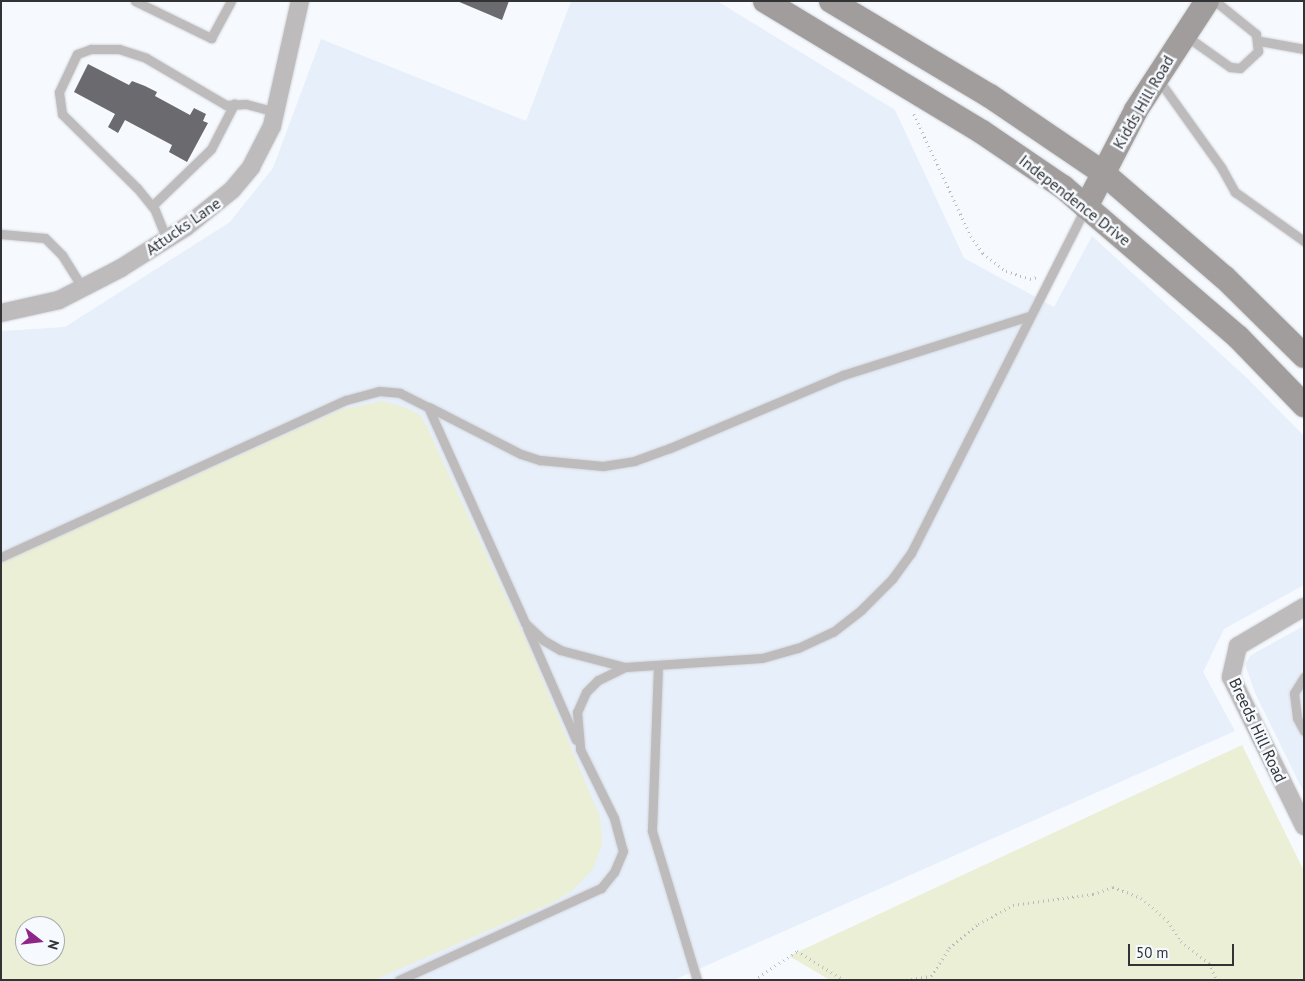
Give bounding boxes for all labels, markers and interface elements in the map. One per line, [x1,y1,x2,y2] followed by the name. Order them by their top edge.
[1108,52,1178,152] street label: Kidds Hill Road
[1015,150,1135,250] street label: Independence Drive
[142,193,224,259] street label: Attucks Lane
[1225,675,1291,785] street label: Breeds Hill Road
[15,916,65,966] north arrow
[1130,934,1236,966] scale bar
[44,938,63,952] text: N
[1136,943,1169,962] text: 50 m

